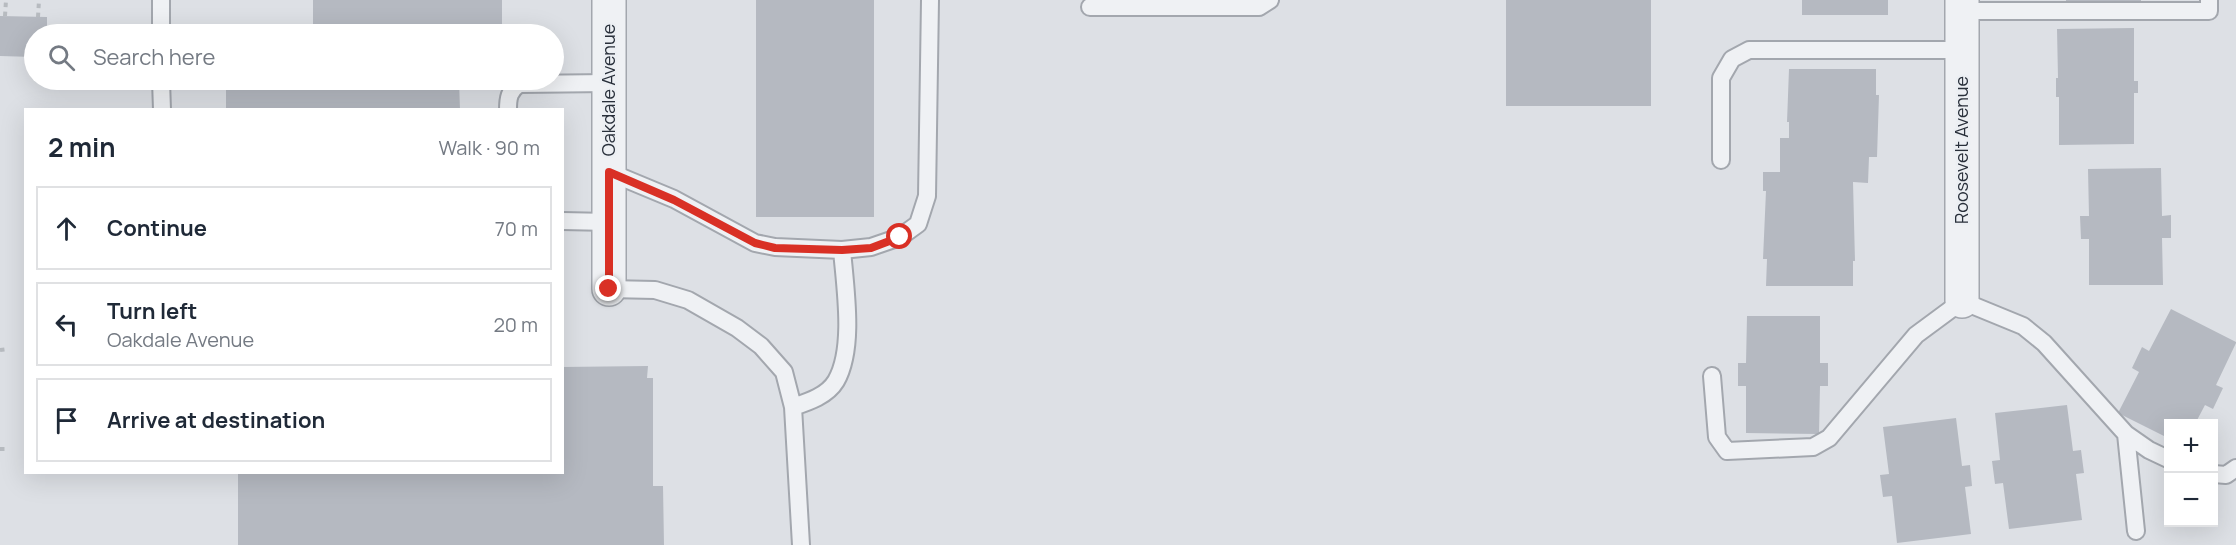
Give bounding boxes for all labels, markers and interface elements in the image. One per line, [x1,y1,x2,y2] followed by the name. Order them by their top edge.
[24,24,564,90] search box
[596,24,620,156] street label: Oakdale Avenue
[45,41,78,74] icon: search
[93,42,215,72] text: Search here
[1949,76,1973,224] street label: Roosevelt Avenue
[48,129,116,165] text: 2 min
[438,134,540,161] text: Walk · 90 m
[50,212,83,245] icon: ahead
[107,213,207,243] text: Continue
[495,215,538,242] text: 70 m
[886,223,912,249] route start
[595,275,621,301] route end
[107,296,197,326] text: Turn left
[50,308,83,341] icon: left
[493,311,538,338] text: 20 m
[107,326,254,353] text: Oakdale Avenue
[50,404,83,437] icon: arrive
[107,405,325,435] text: Arrive at destination
[2164,419,2218,527] map controls
[2164,419,2218,473] button: +
[2164,473,2218,527] button: −

